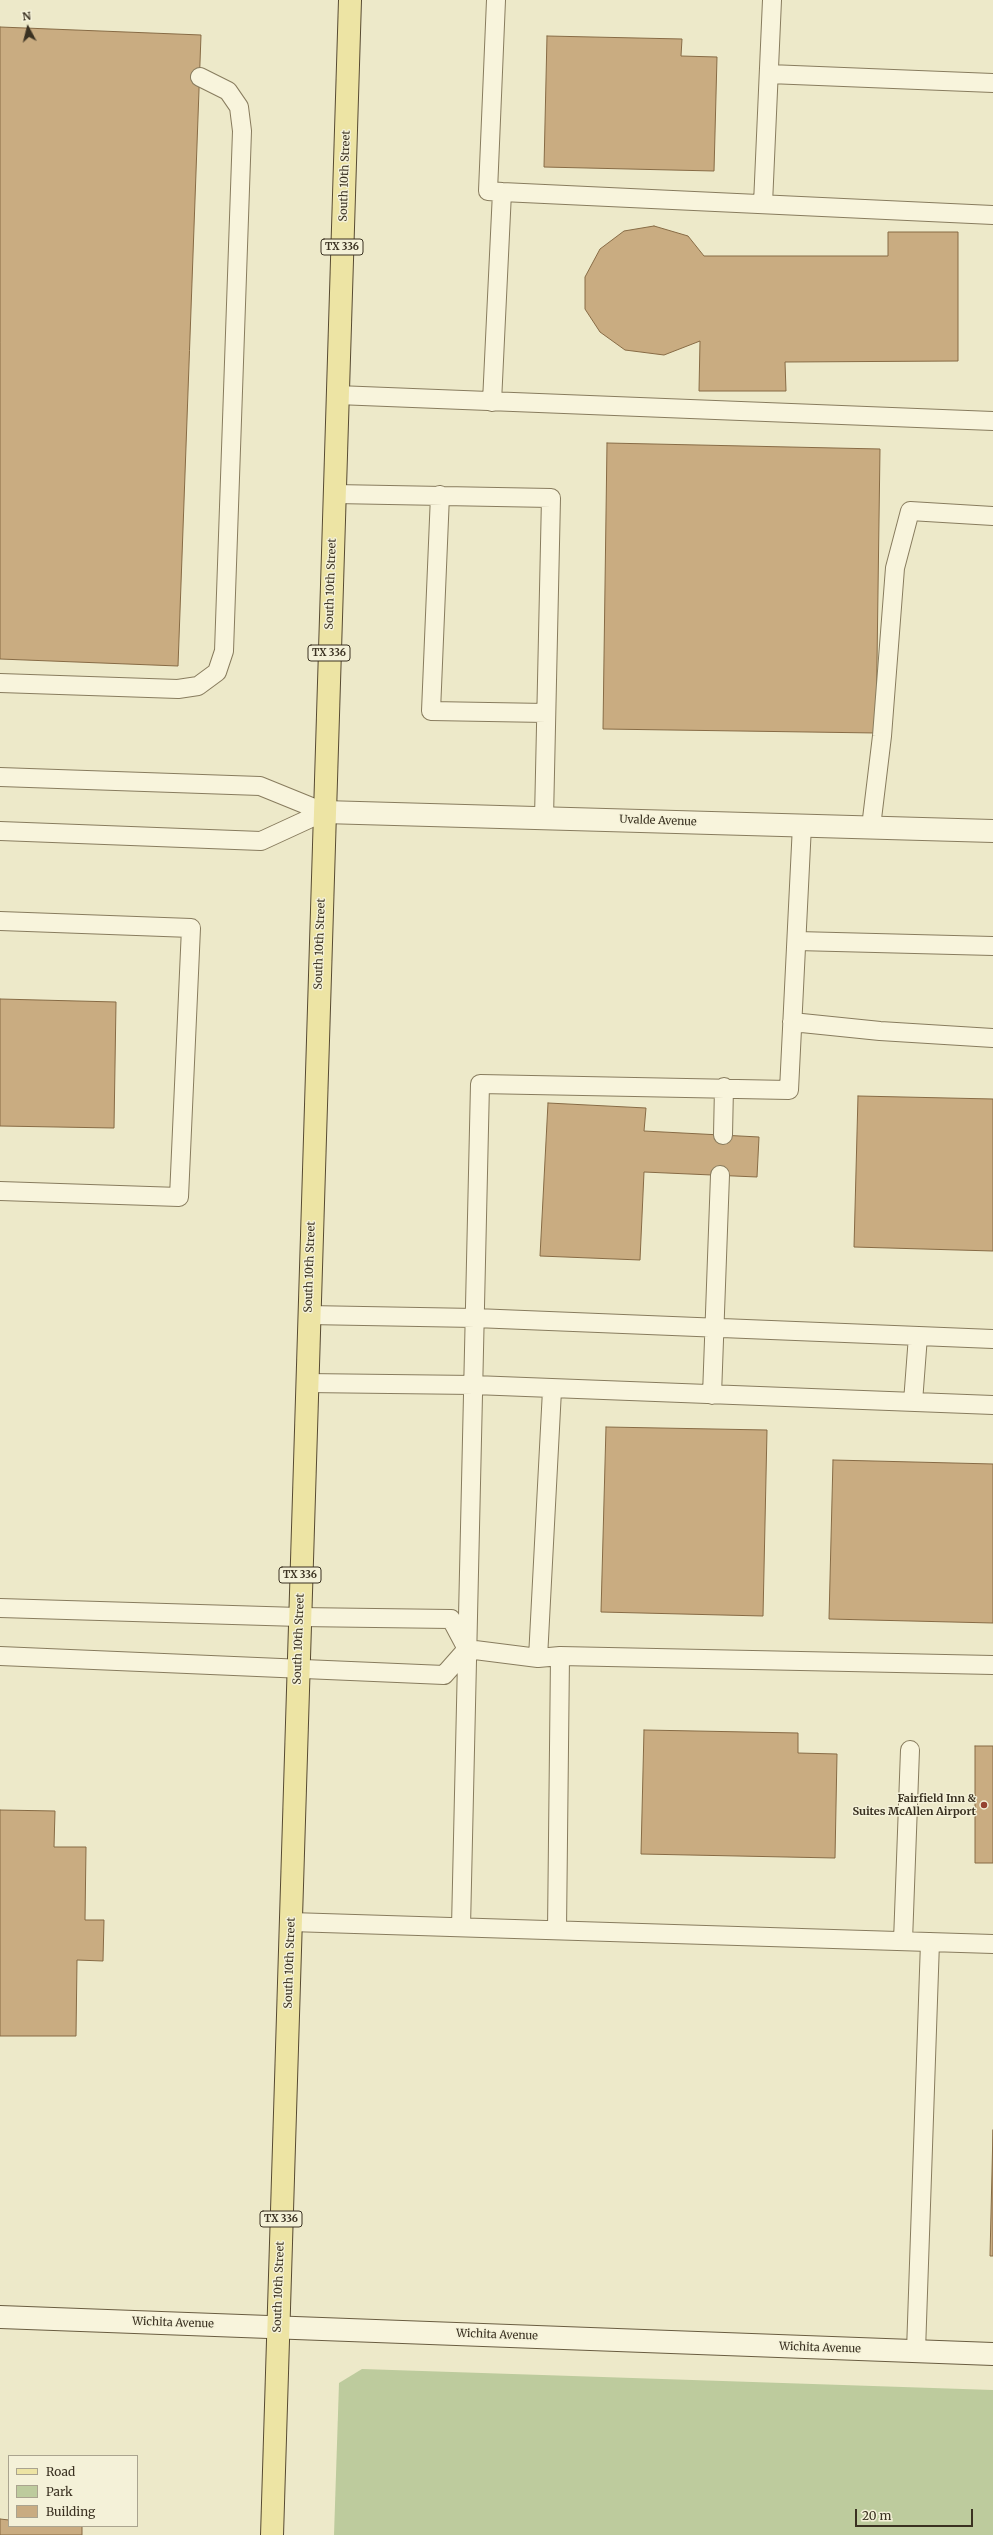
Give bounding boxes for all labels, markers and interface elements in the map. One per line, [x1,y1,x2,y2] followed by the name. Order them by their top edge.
[8,8,48,48] north arrow
[21,9,32,24] text: N
[337,130,353,222] street label: South 10th Street
[321,239,363,255] road number: TX 336
[323,538,339,630] street label: South 10th Street
[308,645,350,661] road number: TX 336
[619,813,697,829] street label: Uvalde Avenue
[312,898,328,990] street label: South 10th Street
[302,1221,318,1313] street label: South 10th Street
[279,1567,321,1583] road number: TX 336
[291,1593,307,1685] street label: South 10th Street
[852,1792,976,1818] place label: Fairfield Inn & Suites McAllen Airport
[979,1800,989,1810] marker: Fairfield Inn & Suites McAllen Airport
[282,1917,298,2009] street label: South 10th Street
[260,2211,302,2227] road number: TX 336
[271,2241,287,2333] street label: South 10th Street
[132,2315,214,2331] street label: Wichita Avenue
[456,2327,538,2343] street label: Wichita Avenue
[779,2340,861,2356] street label: Wichita Avenue
[8,2455,138,2527] legend
[46,2464,75,2479] text: Road
[46,2484,73,2499] text: Park
[857,2501,975,2527] scale bar
[46,2504,95,2519] text: Building
[862,2508,891,2523] text: 20 m

